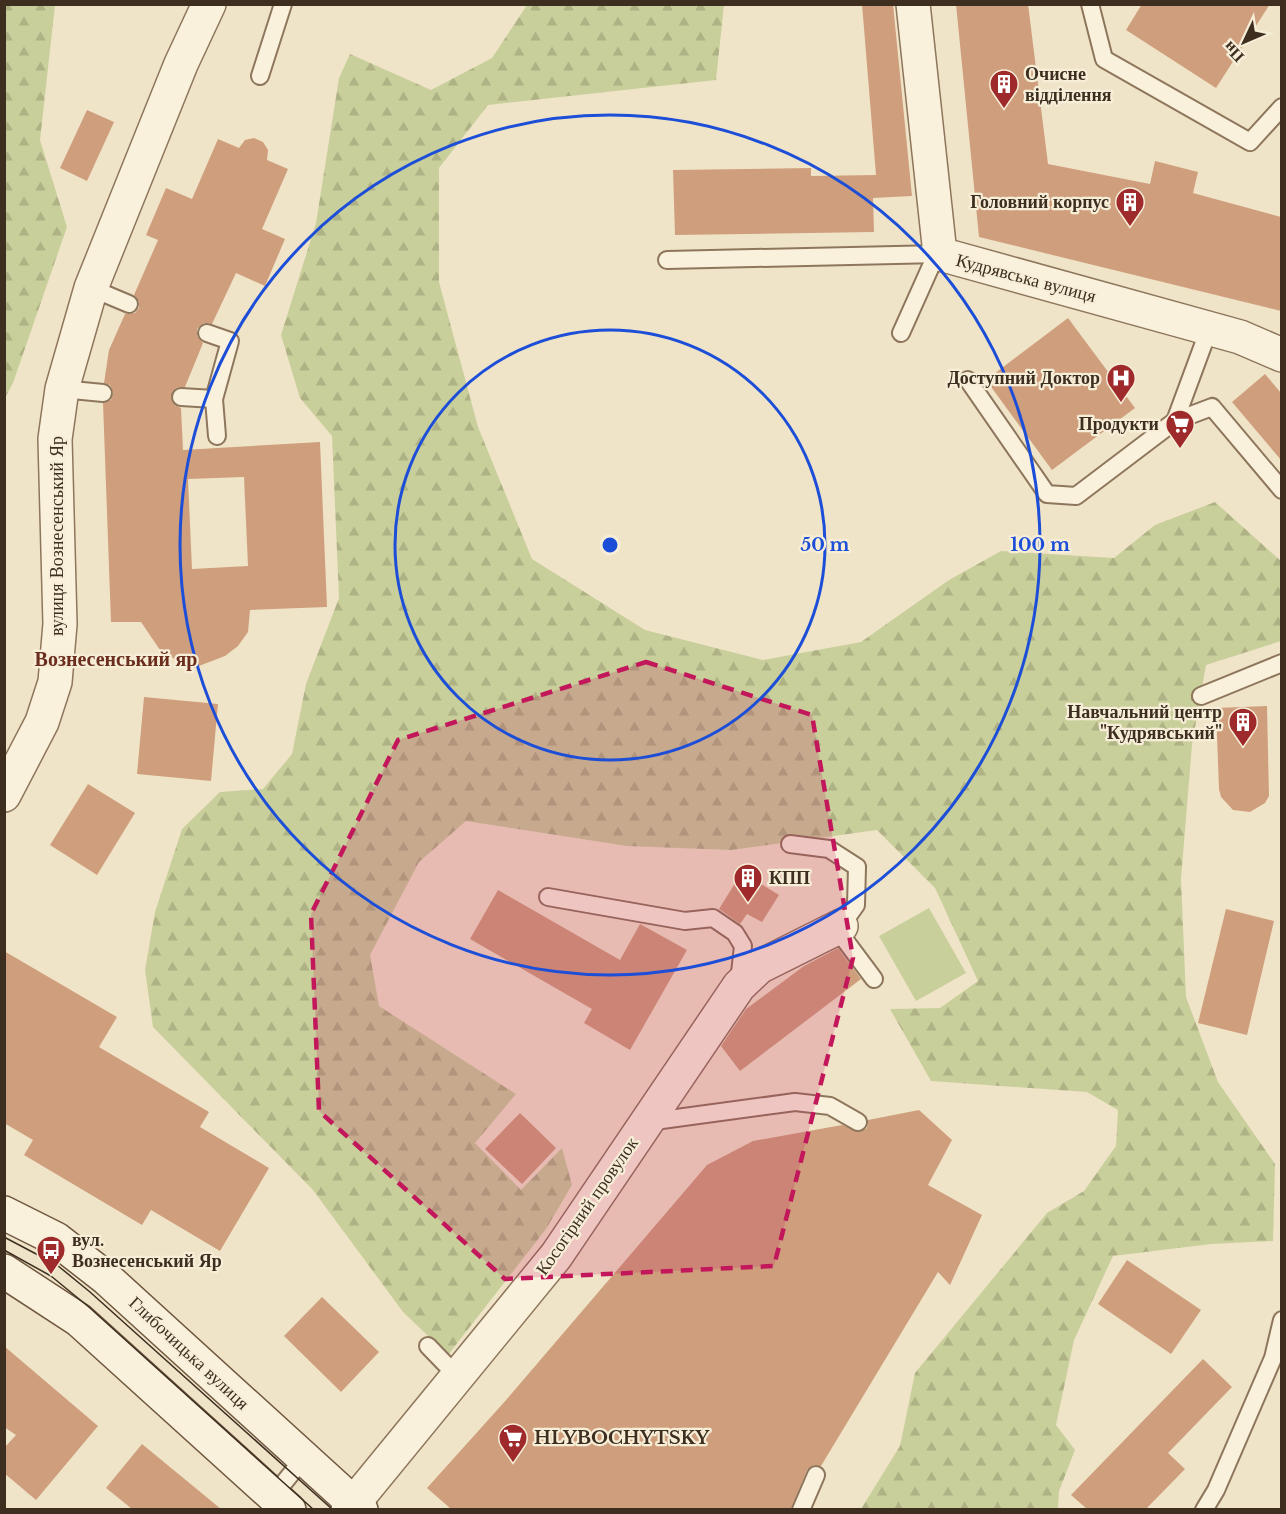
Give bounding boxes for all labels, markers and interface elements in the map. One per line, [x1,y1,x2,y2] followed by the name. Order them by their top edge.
[1214,12,1274,72] north arrow
[1218,38,1248,67] text: Пн
[1025,63,1112,106] place label: Очисне відділення
[988,68,1020,110] building icon: Очисне відділення
[1114,186,1146,228] building icon: Головний корпус
[970,191,1109,213] place label: Головний корпус
[954,249,1098,307] street label: Кудрявська вулиця
[1105,362,1137,404] hospital icon: Доступний Доктор
[947,367,1100,389] place label: Доступний Доктор
[1164,408,1196,450] supermarket icon: Продукти
[1079,413,1159,435] place label: Продукти
[46,436,68,636] street label: вулиця Вознесенський Яр
[801,534,850,556] text: 50 m
[1010,534,1070,556] text: 100 m
[600,535,620,555] centre of rings
[35,647,197,671] district label: Вознесенський яр
[1067,701,1222,744] place label: Навчальний центр "Кудрявський"
[1227,706,1259,748] building icon: Навчальний центр "Кудрявський"
[732,862,764,904] building icon: КПП
[769,867,810,889] place label: КПП
[531,1133,643,1279] street label: Косогірний провулок
[72,1229,222,1272] place label: вул. Вознесенський Яр
[35,1234,67,1276] bus stop icon: вул. Вознесенський Яр
[124,1292,254,1414] street label: Глибочицька вулиця
[497,1422,529,1464] supermarket icon: HLYBOCHYTSKY
[534,1427,710,1449] place label: HLYBOCHYTSKY

